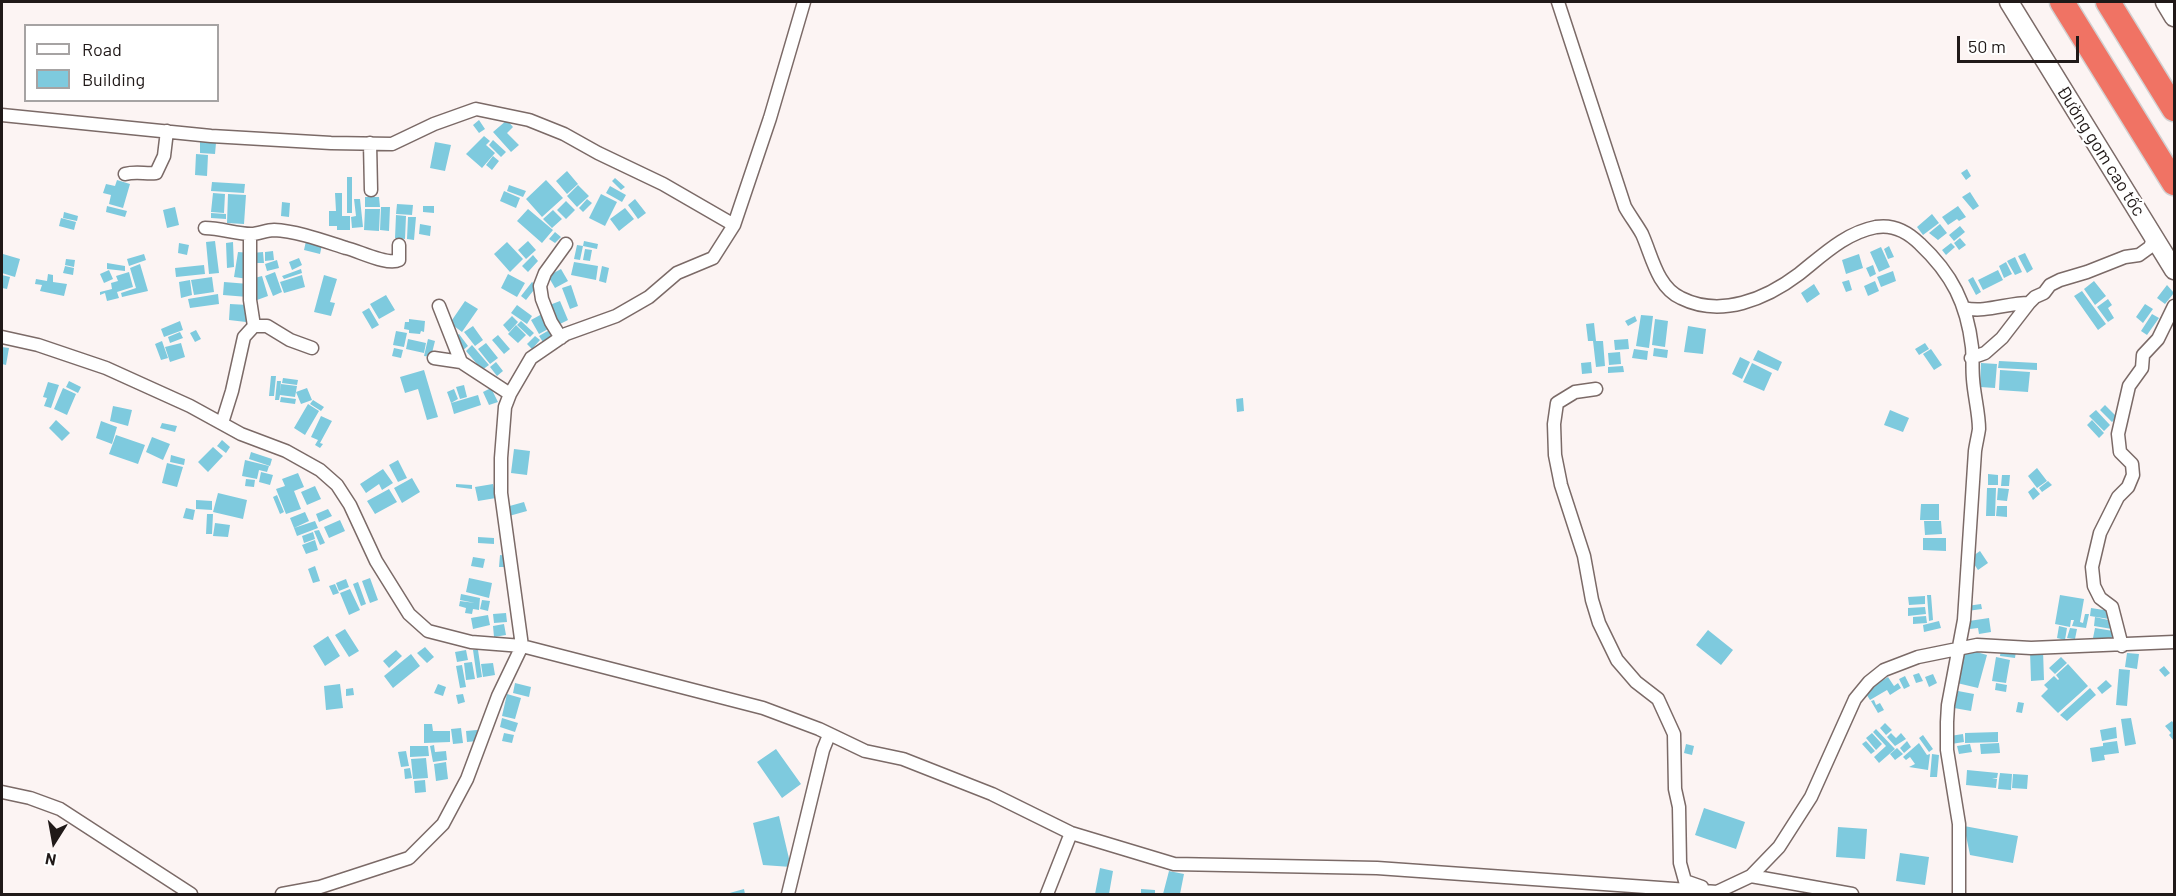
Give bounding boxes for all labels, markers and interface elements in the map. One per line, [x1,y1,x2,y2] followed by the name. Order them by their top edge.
[24,24,219,102] legend
[1960,24,2082,62] scale bar
[1968,35,2006,57] text: 50 m
[82,38,122,60] text: Road
[82,68,145,90] text: Building
[2052,82,2150,220] street label: Đường gom cao tốc
[24,812,84,872] north arrow
[43,850,58,871] text: N

